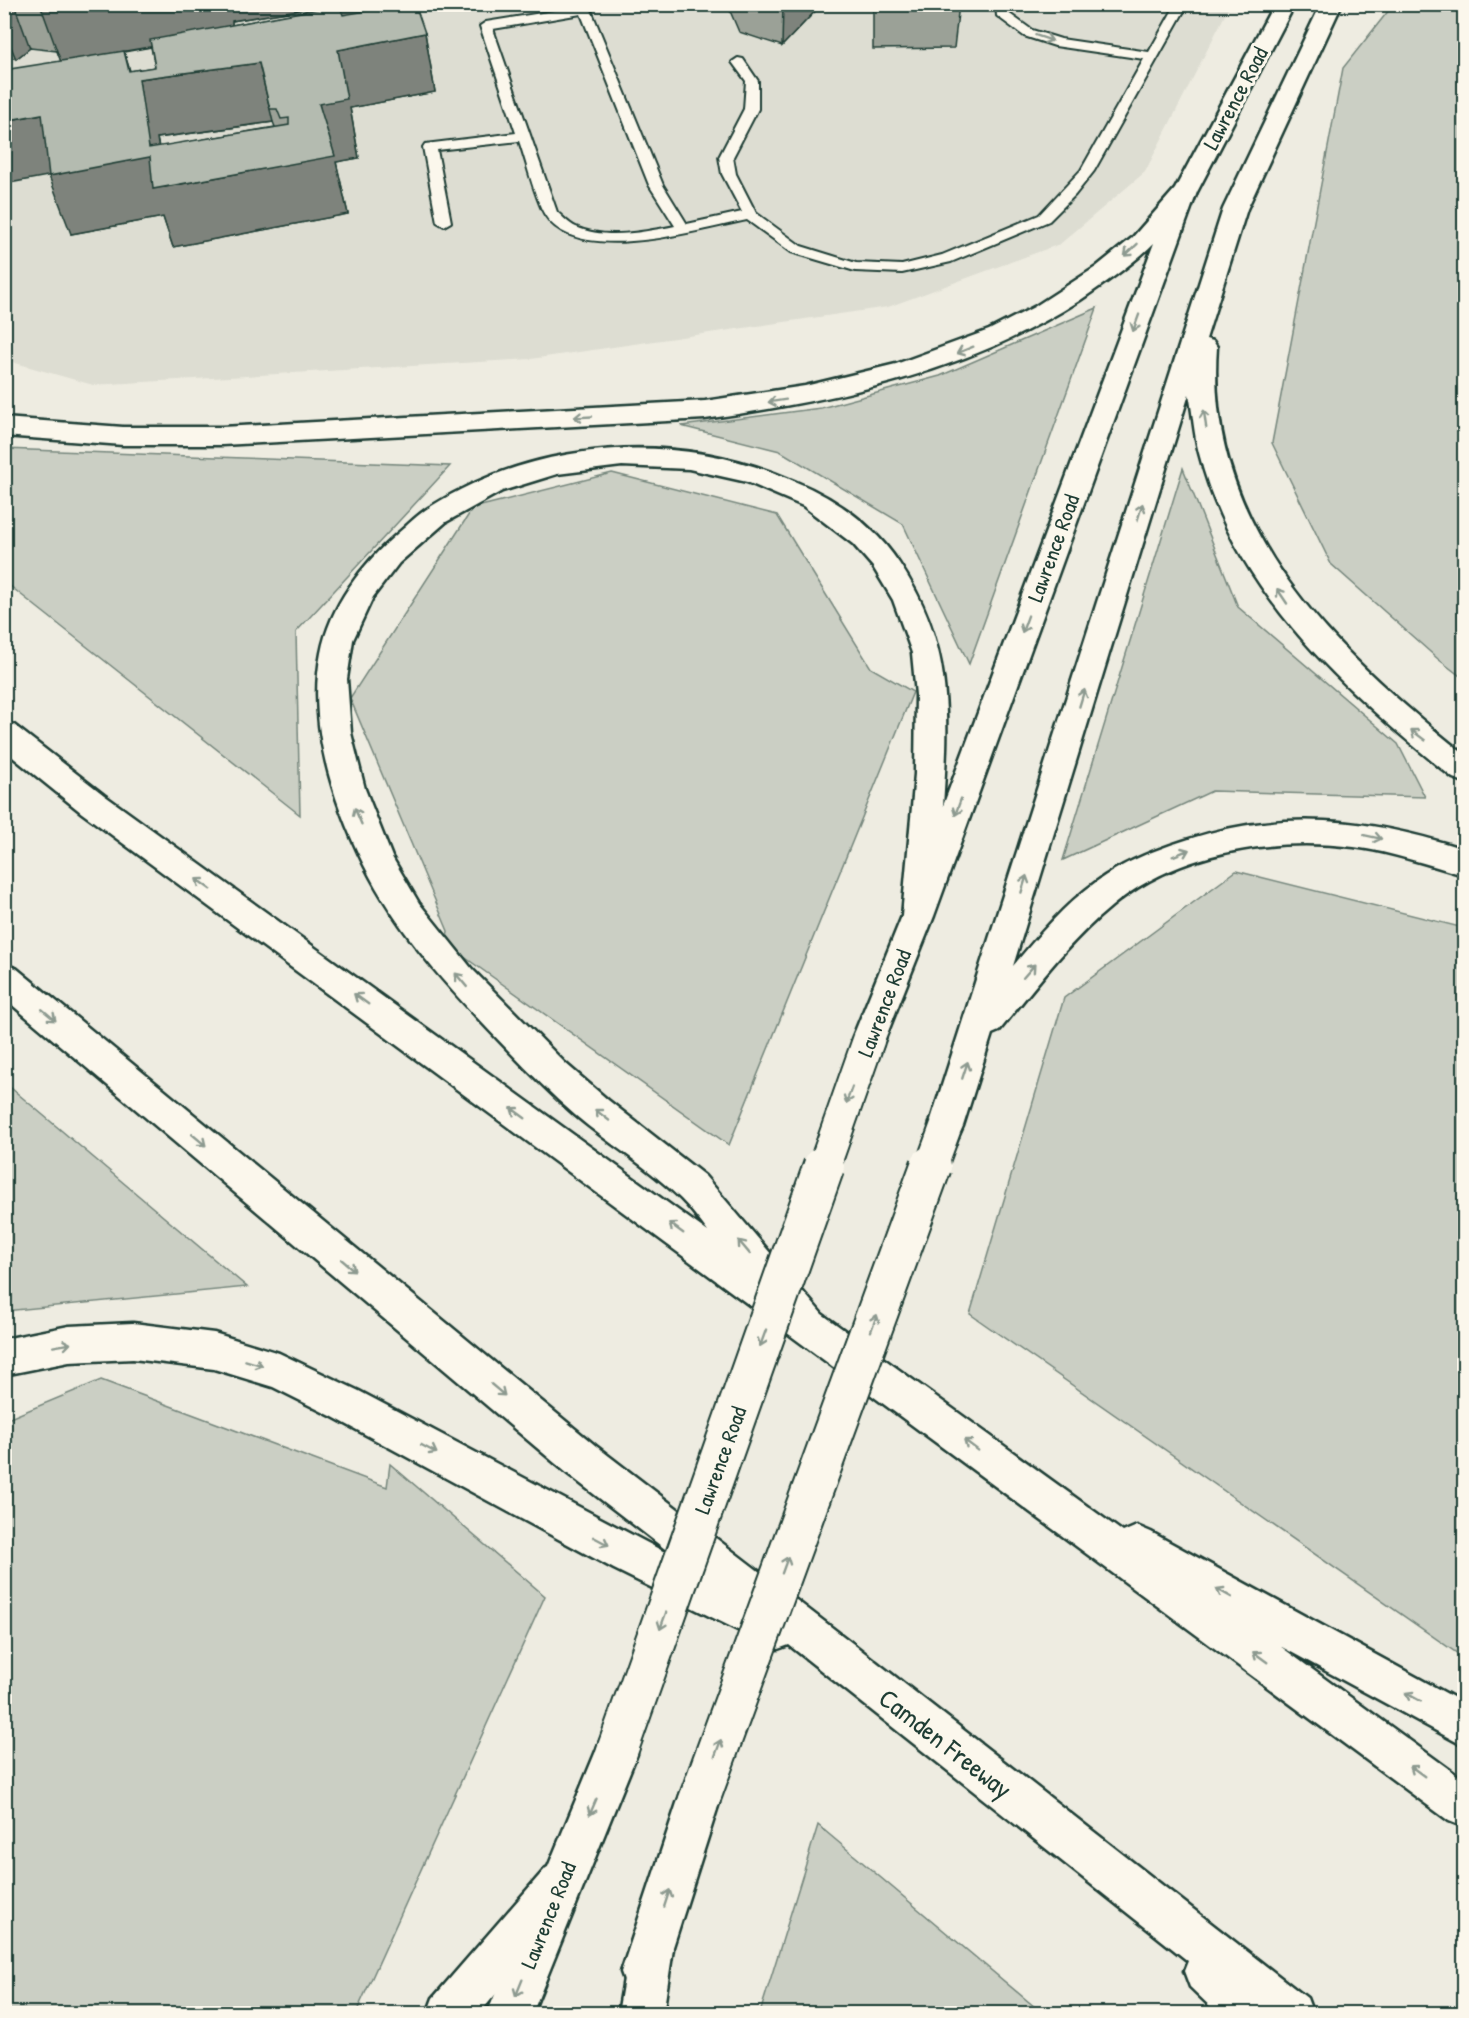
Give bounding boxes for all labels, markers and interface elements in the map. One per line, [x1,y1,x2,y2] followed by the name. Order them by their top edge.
[1034,33,1053,44] one-way arrow
[1195,41,1275,155] street label: Lawrence Road
[1124,243,1139,257] one-way arrow
[1130,313,1141,332] one-way arrow
[956,345,974,356] one-way arrow
[768,395,787,406] one-way arrow
[1200,409,1211,429] one-way arrow
[573,411,593,422] one-way arrow
[1020,490,1086,606] street label: Lawrence Road
[1135,503,1146,522] one-way arrow
[1276,587,1289,604] one-way arrow
[1019,614,1030,633] one-way arrow
[1077,689,1088,708] one-way arrow
[1410,728,1426,741] one-way arrow
[951,797,962,816] one-way arrow
[352,807,363,825] one-way arrow
[1363,832,1382,843] one-way arrow
[1172,847,1190,858] one-way arrow
[1019,875,1030,894] one-way arrow
[195,878,211,890] one-way arrow
[850,945,918,1061] street label: Lawrence Road
[1023,963,1036,979] one-way arrow
[454,973,468,988] one-way arrow
[353,993,369,1005] one-way arrow
[41,1008,56,1022] one-way arrow
[960,1061,971,1080] one-way arrow
[843,1085,854,1103] one-way arrow
[511,1107,527,1120] one-way arrow
[594,1109,610,1122] one-way arrow
[191,1134,207,1147] one-way arrow
[668,1222,684,1234] one-way arrow
[737,1239,750,1255] one-way arrow
[340,1259,356,1272] one-way arrow
[869,1314,880,1333] one-way arrow
[757,1328,768,1347] one-way arrow
[52,1339,71,1350] one-way arrow
[244,1358,263,1369] one-way arrow
[490,1384,506,1397] one-way arrow
[687,1402,753,1518] street label: Lawrence Road
[963,1439,979,1452] one-way arrow
[420,1443,437,1455] one-way arrow
[592,1535,609,1547] one-way arrow
[780,1556,791,1575] one-way arrow
[1216,1587,1233,1599] one-way arrow
[657,1611,668,1629] one-way arrow
[1252,1650,1268,1663] one-way arrow
[871,1680,1020,1807] street label: Camden Freeway
[1405,1691,1422,1703] one-way arrow
[713,1739,724,1758] one-way arrow
[1410,1765,1426,1777] one-way arrow
[587,1798,598,1816] one-way arrow
[513,1857,583,1973] street label: Lawrence Road
[663,1889,674,1908] one-way arrow
[513,1978,524,1997] one-way arrow

